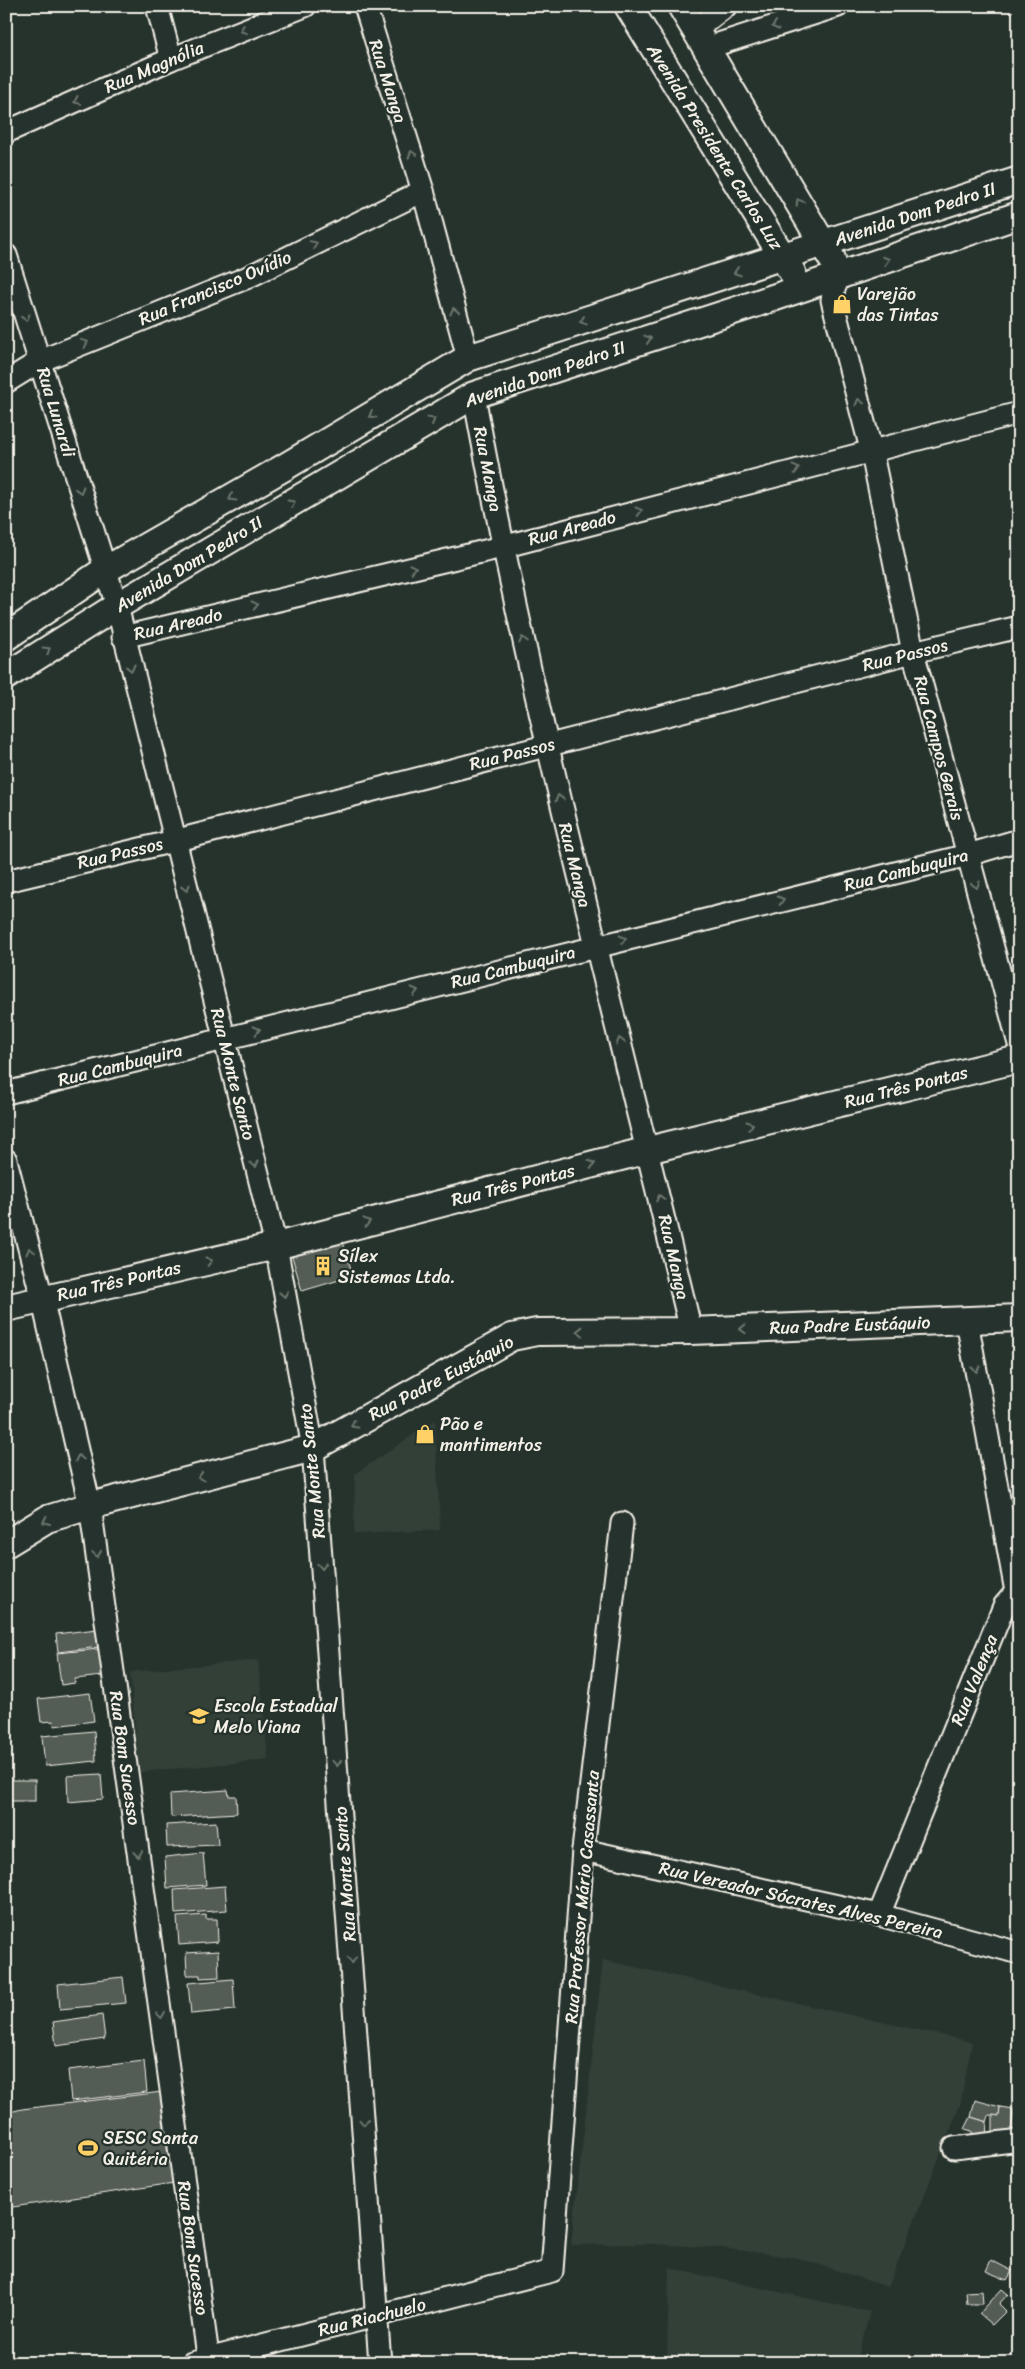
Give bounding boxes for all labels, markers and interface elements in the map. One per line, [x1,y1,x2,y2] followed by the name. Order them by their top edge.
[771,20,780,30] one-way arrow
[239,24,248,35] one-way arrow
[99,31,210,102] street label: Rua Magnólia
[359,35,417,127] street label: Rua Manga
[638,36,792,257] street label: Avenida Presidente Carlos Luz
[73,94,82,105] one-way arrow
[407,151,417,159] one-way arrow
[829,173,1001,256] street label: Avenida Dom Pedro II
[796,199,806,208] one-way arrow
[133,241,297,335] street label: Rua Francisco Ovídio
[309,241,318,251] one-way arrow
[882,255,890,265] one-way arrow
[734,266,742,276] one-way arrow
[857,278,939,331] place label: Varejão das Tintas
[831,293,853,315] shop icon: Varejão das Tintas
[449,307,460,316] one-way arrow
[20,313,30,322] one-way arrow
[579,315,587,325] one-way arrow
[459,331,630,417] street label: Avenida Dom Pedro II
[644,335,652,345] one-way arrow
[80,339,89,349] one-way arrow
[27,363,85,462] street label: Rua Lunardi
[854,398,865,407] one-way arrow
[368,409,377,419] one-way arrow
[426,417,435,427] one-way arrow
[464,423,512,515] street label: Rua Manga
[791,465,799,475] one-way arrow
[74,485,84,493] one-way arrow
[228,491,237,501] one-way arrow
[286,499,295,509] one-way arrow
[524,501,620,555] street label: Rua Areado
[634,506,643,517] one-way arrow
[108,507,270,622] street label: Avenida Dom Pedro II
[409,563,418,574] one-way arrow
[131,598,225,650] street label: Rua Areado
[251,600,260,611] one-way arrow
[859,629,952,681] street label: Rua Passos
[518,635,529,644] one-way arrow
[42,647,51,656] one-way arrow
[125,663,135,671] one-way arrow
[904,672,974,825] street label: Rua Campos Gerais
[466,728,559,780] street label: Rua Passos
[554,794,565,803] one-way arrow
[549,819,601,911] street label: Rua Manga
[74,827,167,878] street label: Rua Passos
[840,839,972,901] street label: Rua Cambuquira
[970,881,981,889] one-way arrow
[180,883,191,892] one-way arrow
[777,895,786,906] one-way arrow
[619,934,628,945] one-way arrow
[447,936,579,998] street label: Rua Cambuquira
[410,986,419,997] one-way arrow
[201,1004,265,1144] street label: Rua Monte Santo
[253,1026,261,1036] one-way arrow
[54,1034,186,1096] street label: Rua Cambuquira
[615,1036,626,1045] one-way arrow
[841,1056,972,1118] street label: Rua Três Pontas
[745,1120,754,1131] one-way arrow
[448,1154,579,1216] street label: Rua Três Pontas
[588,1159,597,1170] one-way arrow
[249,1160,260,1169] one-way arrow
[655,1194,666,1203] one-way arrow
[649,1211,699,1303] street label: Rua Manga
[363,1217,371,1228] one-way arrow
[338,1240,456,1293] place label: Sílex Sistemas Ltda.
[25,1247,36,1256] one-way arrow
[54,1251,185,1311] street label: Rua Três Pontas
[312,1255,334,1277] building icon: Sílex Sistemas Ltda.
[205,1256,214,1267] one-way arrow
[279,1289,289,1298] one-way arrow
[769,1306,931,1344] street label: Rua Padre Eustáquio
[738,1324,746,1334] one-way arrow
[362,1326,520,1430] street label: Rua Padre Eustáquio
[576,1326,584,1336] one-way arrow
[970,1365,980,1373] one-way arrow
[289,1402,335,1540] street label: Rua Monte Santo
[440,1408,542,1461] place label: Pão e mantimentos
[350,1419,359,1429] one-way arrow
[414,1423,436,1445] shop icon: Pão e mantimentos
[74,1454,85,1463] one-way arrow
[196,1471,205,1482] one-way arrow
[42,1514,51,1525] one-way arrow
[91,1550,101,1558] one-way arrow
[316,1563,327,1571] one-way arrow
[941,1629,1007,1731] street label: Rua Valença
[100,1689,150,1827] street label: Rua Bom Sucesso
[214,1690,339,1743] place label: Escola Estadual Melo Viana
[188,1705,210,1727] school or university icon: Escola Estadual Melo Viana
[331,1760,342,1768] one-way arrow
[555,1768,609,2025] street label: Rua Professor Mário Casassanta
[324,1805,366,1943] street label: Rua Monte Santo
[132,1850,143,1858] one-way arrow
[656,1852,946,1948] street label: Rua Vereador Sócrates Alves Pereira
[346,1957,357,1965] one-way arrow
[155,2010,165,2019] one-way arrow
[358,2119,369,2127] one-way arrow
[103,2122,199,2175] place label: SESC Santa Quitéria
[77,2137,99,2159] sports icon: SESC Santa Quitéria
[168,2179,218,2317] street label: Rua Bom Sucesso
[315,2288,429,2346] street label: Rua Riachuelo

